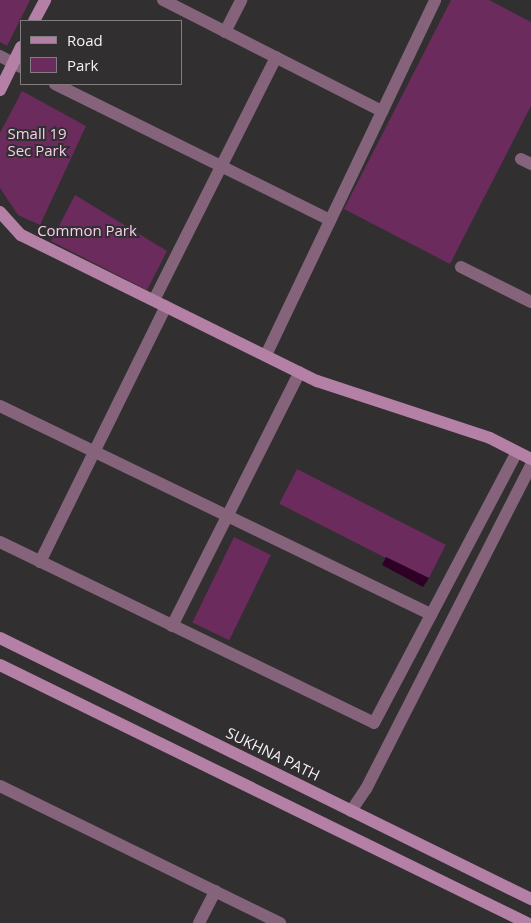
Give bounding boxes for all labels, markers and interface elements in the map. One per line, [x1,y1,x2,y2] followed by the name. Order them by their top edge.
[20,20,182,85] legend
[67,30,103,50] text: Road
[67,55,98,75] text: Park
[7,124,67,159] park label: Small 19 Sec Park
[37,222,137,240] park label: Common Park
[223,724,323,784] street label: SUKHNA PATH

